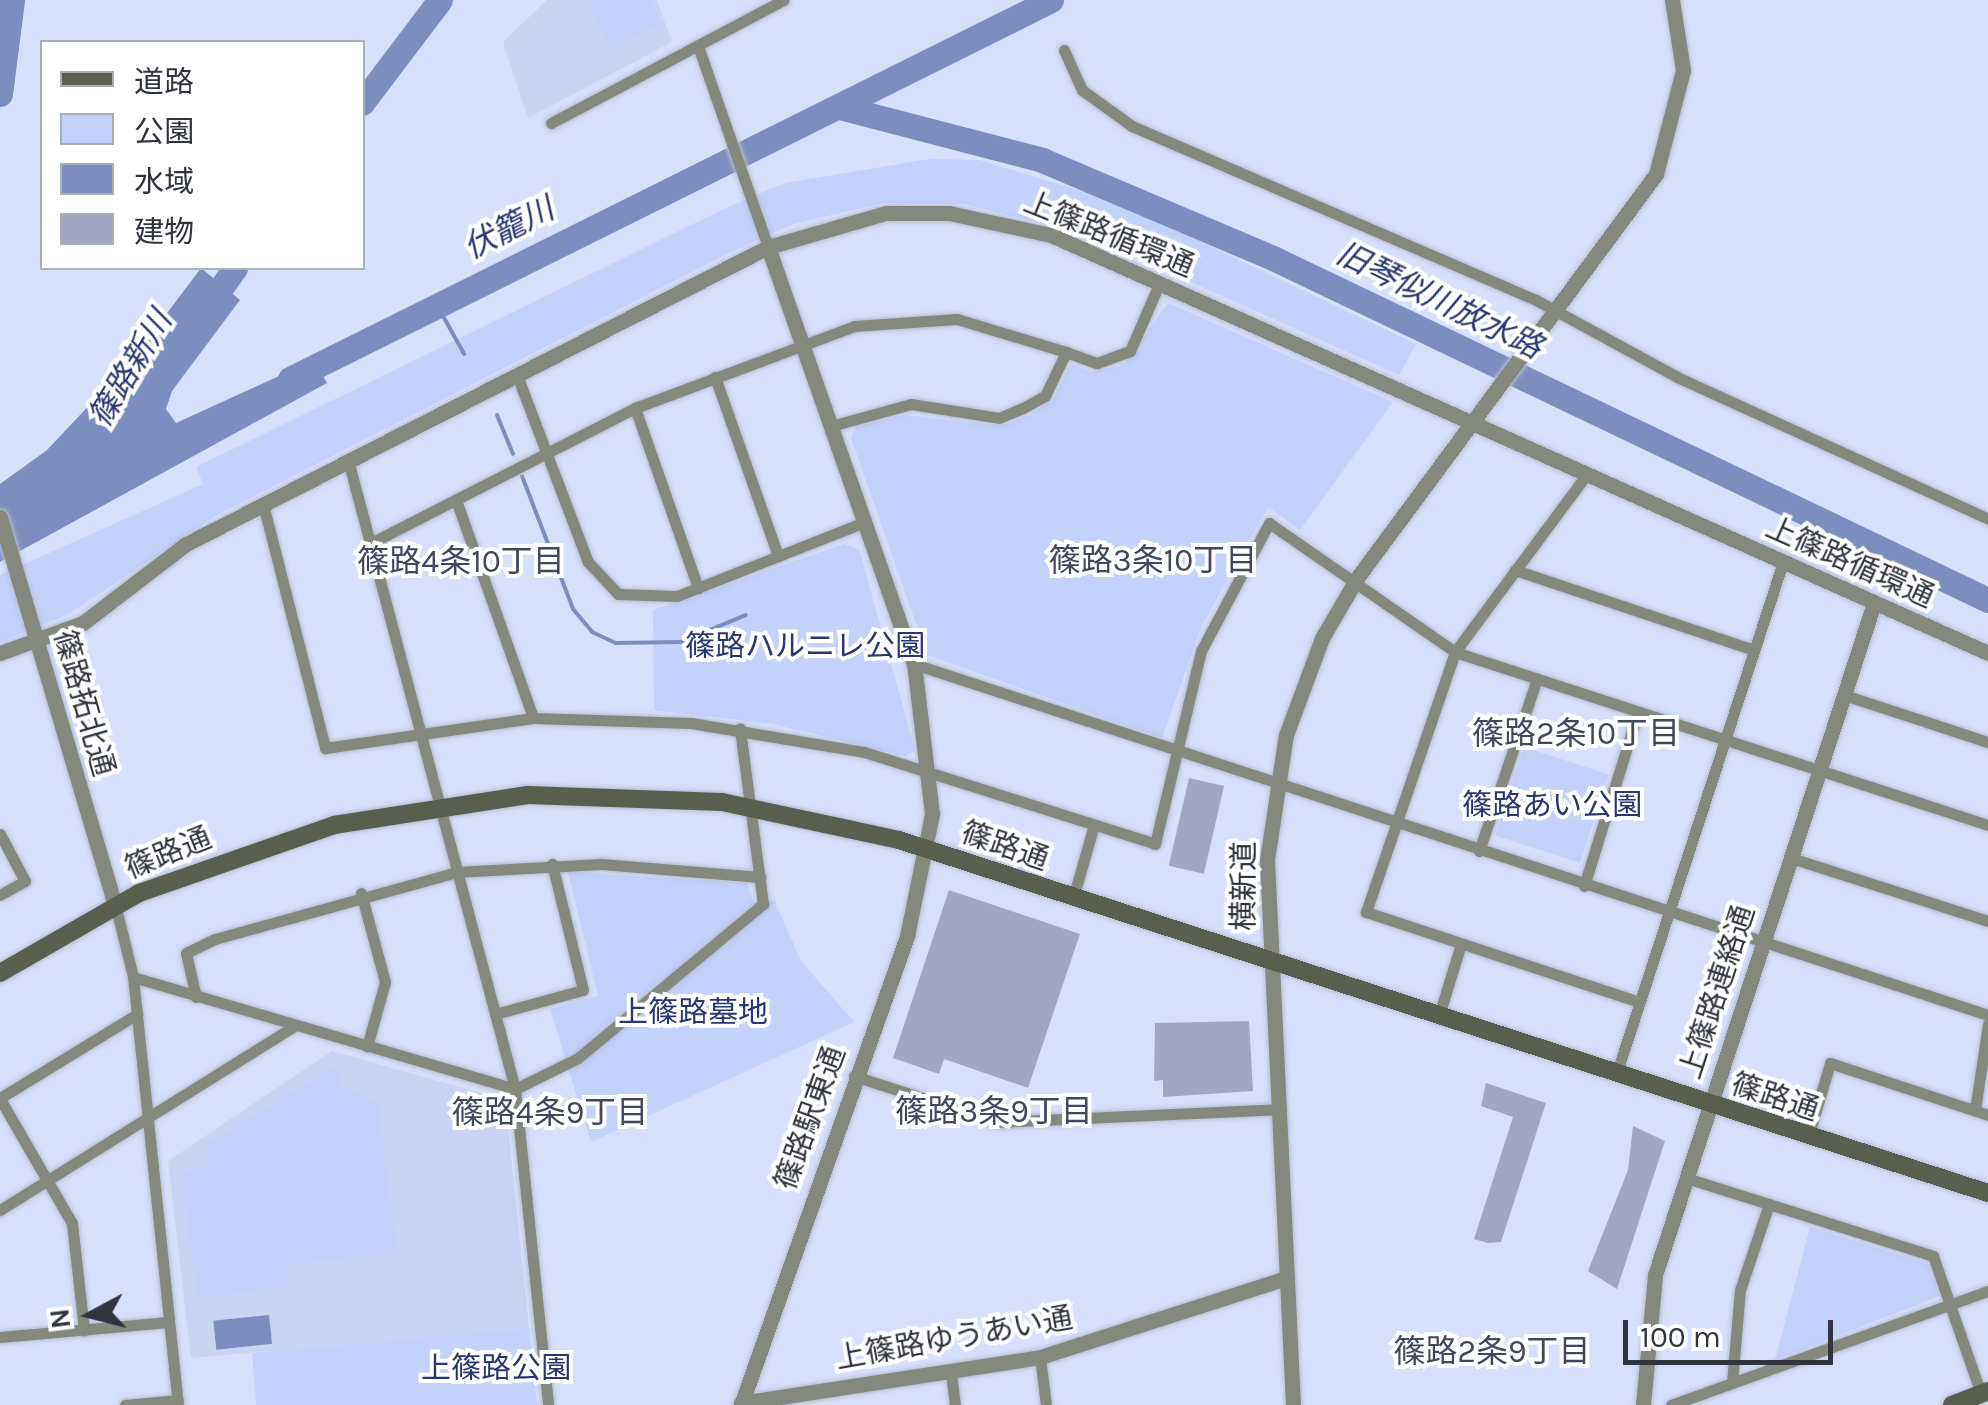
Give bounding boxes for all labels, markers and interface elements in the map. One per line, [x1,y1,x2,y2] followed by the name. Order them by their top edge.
[40,40,365,270] legend
[134,64,194,100] text: 道路
[134,114,194,150] text: 公園
[134,164,194,200] text: 水域
[1019,184,1199,284] street label: 上篠路循環通
[458,190,560,268] water label: 伏籠川
[134,214,194,250] text: 建物
[1330,235,1548,367] water label: 旧琴似川放水路
[82,304,180,434] water label: 篠路新川
[1760,509,1940,615] street label: 上篠路循環通
[1049,542,1257,580] district label: 篠路3条10丁目
[357,543,565,581] district label: 篠路4条10丁目
[46,626,122,780] street label: 篠路拓北通
[685,628,925,664] park label: 篠路ハルニレ公園
[1472,715,1680,753] district label: 篠路2条10丁目
[1462,787,1642,823] park label: 篠路あい公園
[957,814,1053,878] street label: 篠路通
[120,819,216,887] street label: 篠路通
[1226,841,1262,931] street label: 横新道
[1672,901,1762,1083] street label: 上篠路連絡通
[618,994,768,1030] park label: 上篠路墓地
[767,1041,853,1195] street label: 篠路駅東通
[1727,1066,1823,1128] street label: 篠路通
[895,1093,1093,1131] district label: 篠路3条9丁目
[452,1094,648,1132] district label: 篠路4条9丁目
[40,1265,140,1365] north arrow
[833,1299,1075,1377] street label: 上篠路ゆうあい通
[1628,1300,1838,1362] scale bar
[42,1307,77,1331] text: N
[1640,1319,1721,1355] text: 100 m
[1393,1333,1591,1371] district label: 篠路2条9丁目
[421,1350,571,1386] park label: 上篠路公園

